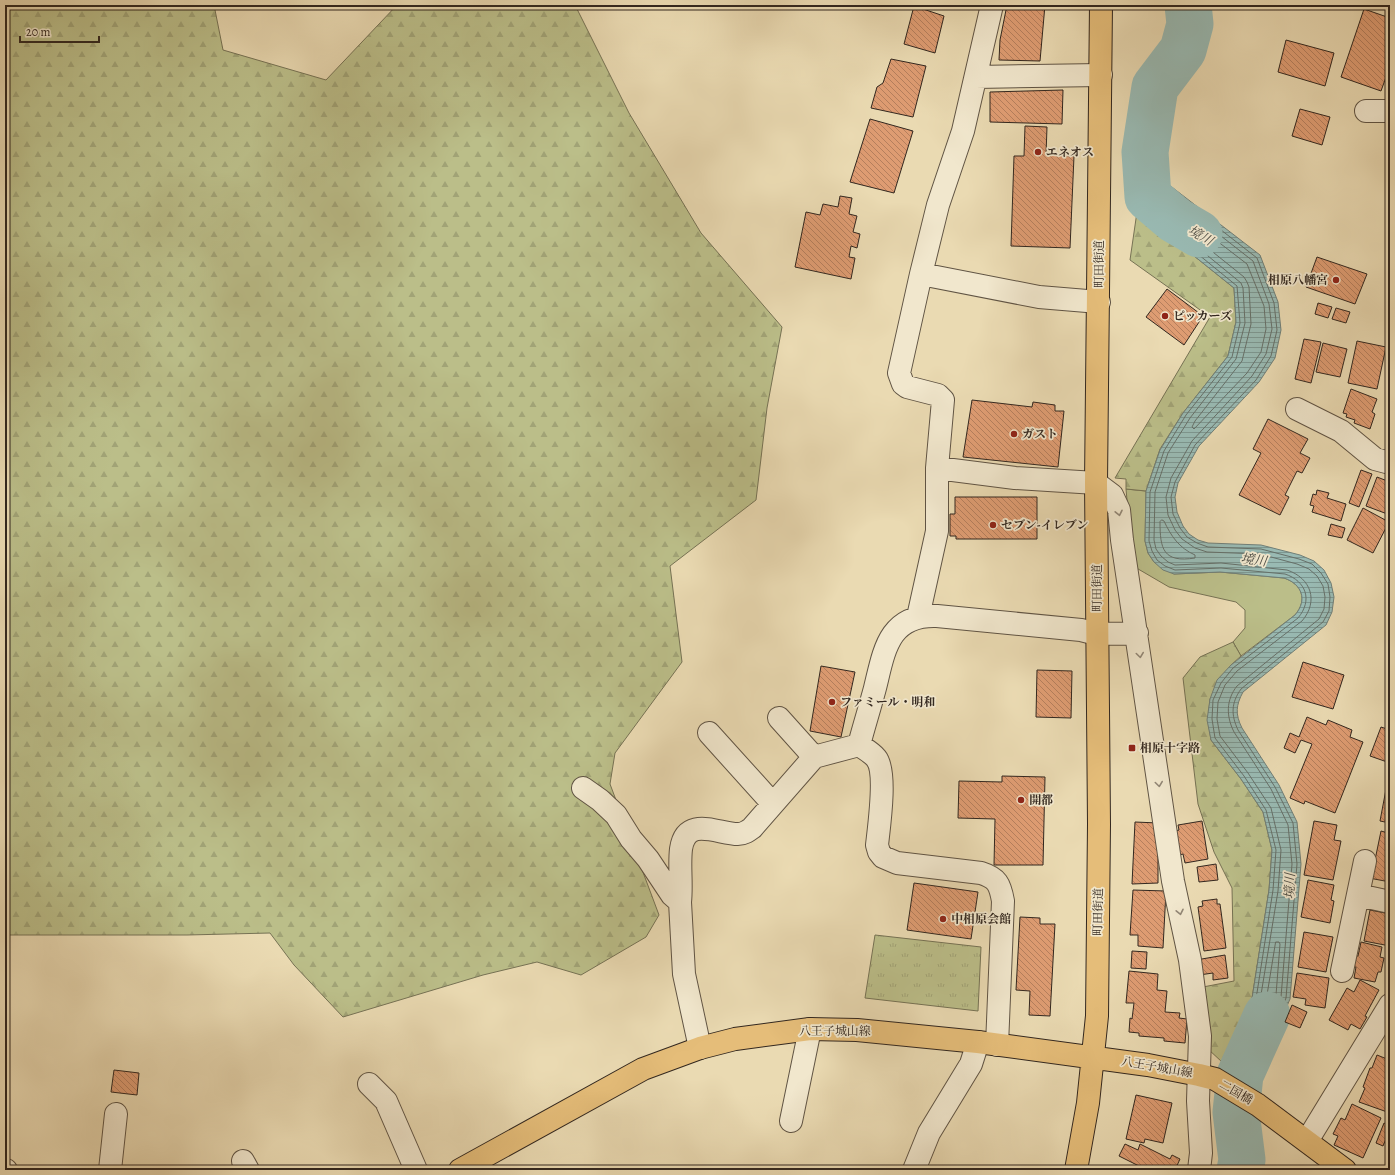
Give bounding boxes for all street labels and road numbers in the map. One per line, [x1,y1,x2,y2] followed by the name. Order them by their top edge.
[1091,240,1107,288] street label: 町田街道
[1089,564,1105,612] street label: 町田街道
[1090,888,1106,936] street label: 町田街道
[799,1023,871,1039] street label: 八王子城山線
[1120,1053,1194,1081] street label: 八王子城山線
[1216,1076,1256,1108] street label: 二国橋

